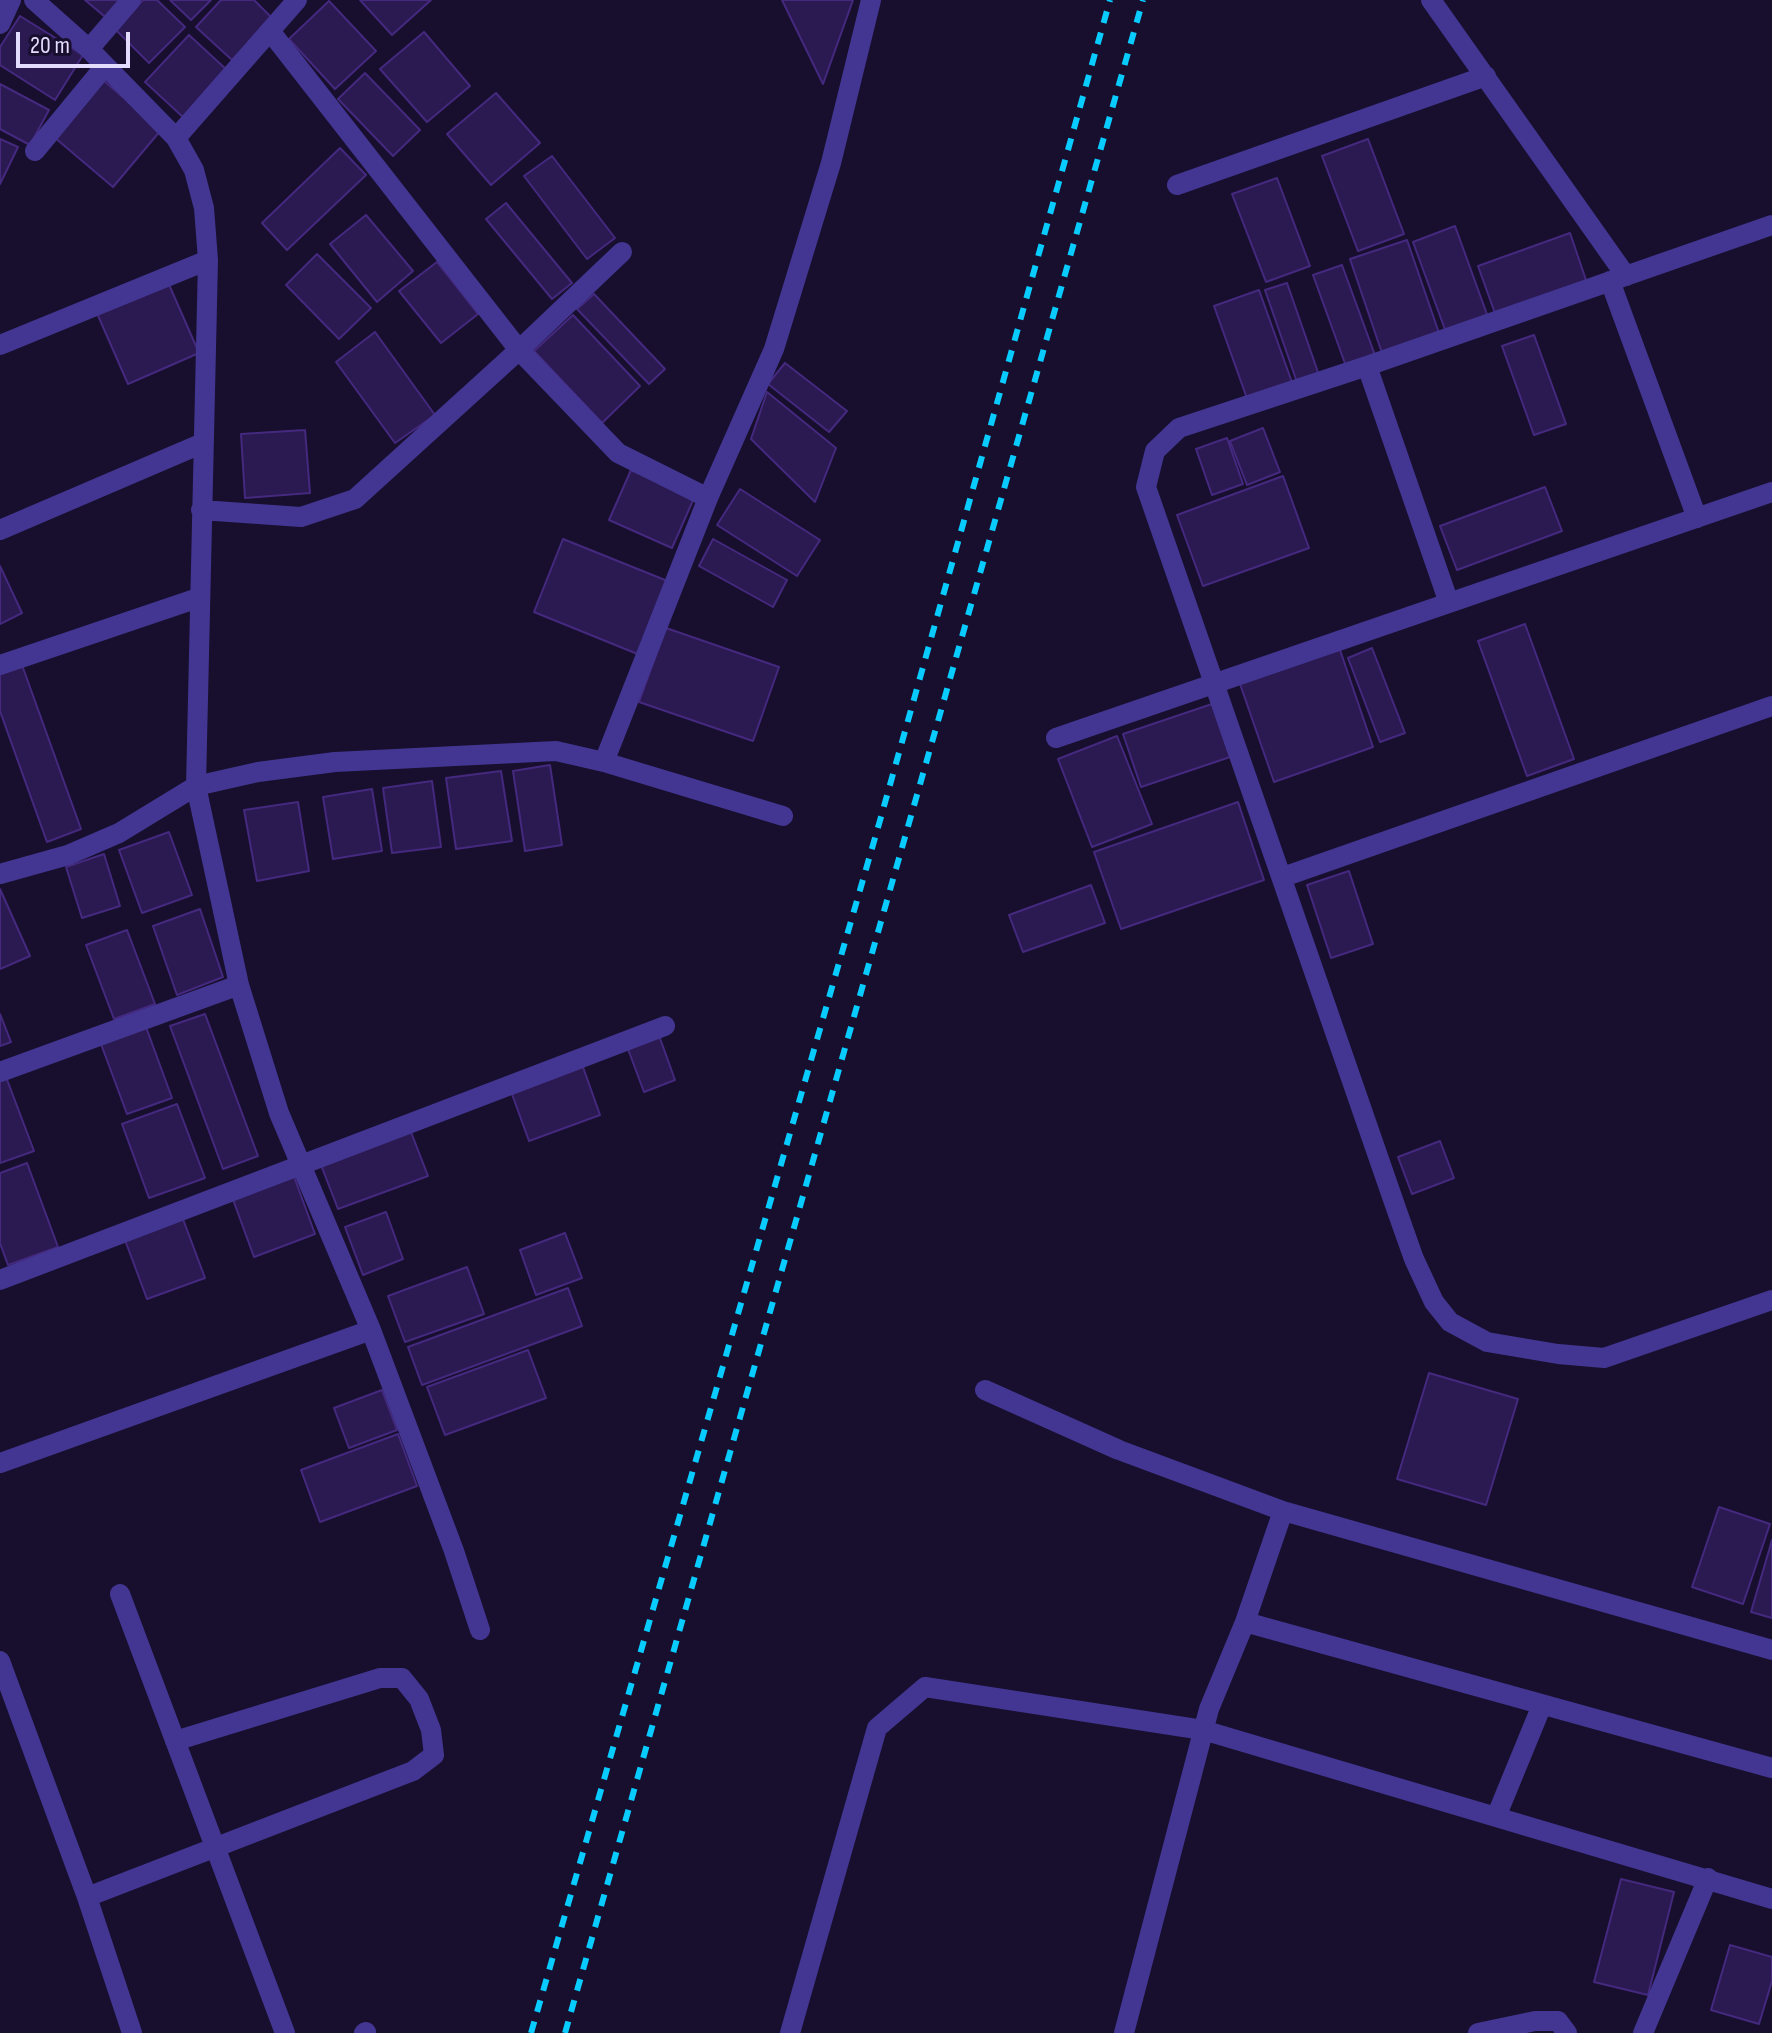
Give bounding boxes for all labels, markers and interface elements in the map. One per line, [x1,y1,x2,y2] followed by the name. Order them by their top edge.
[20,16,134,66] scale bar
[30,31,70,60] text: 20 m

